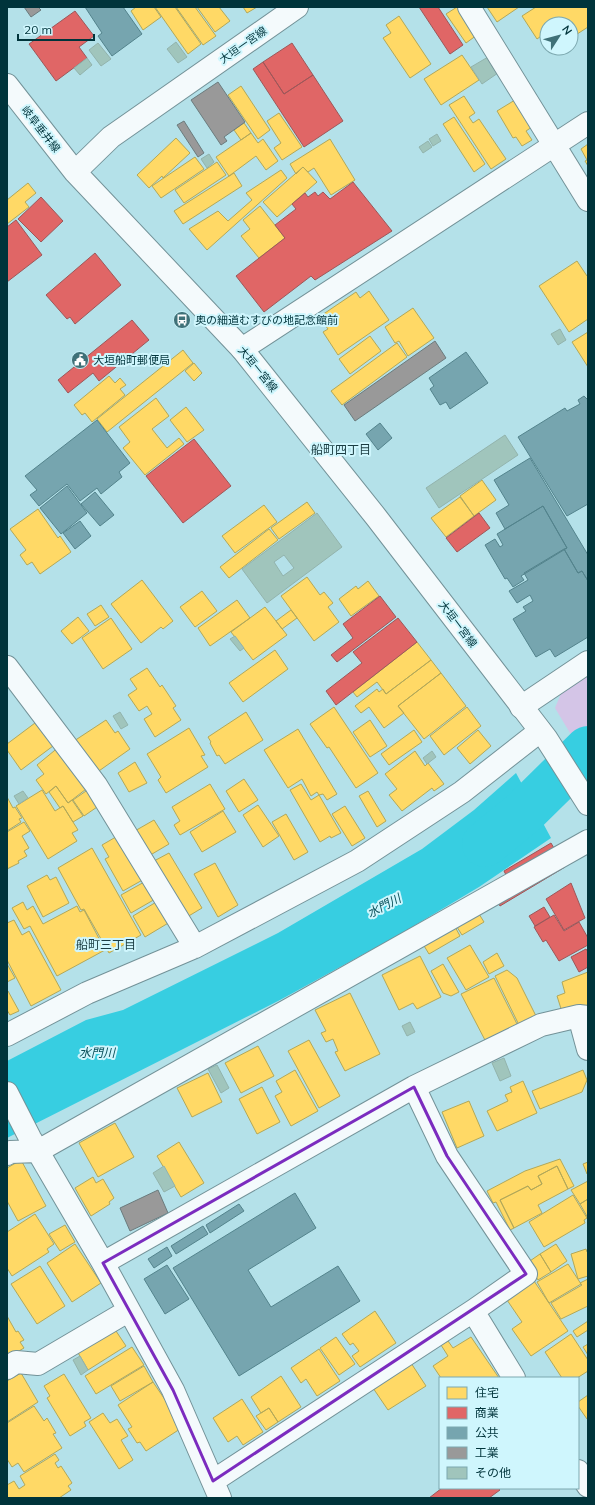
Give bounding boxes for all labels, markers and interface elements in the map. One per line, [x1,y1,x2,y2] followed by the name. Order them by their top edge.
[18,16,94,42] scale bar
[539,16,579,56] north arrow
[24,22,52,37] text: 20 m
[216,23,270,67] street label: 大垣一宮線
[559,23,575,38] text: N
[19,103,63,155] street label: 岐阜垂井線
[172,310,192,330] bus stop icon: 奥の細道むすびの地記念館前
[195,313,338,327] place label: 奥の細道むすびの地記念館前
[235,343,281,395] street label: 大垣一宮線
[70,350,90,370] public building icon: 大垣船町郵便局
[93,353,170,367] place label: 大垣船町郵便局
[311,442,371,457] district label: 船町四丁目
[436,598,480,650] street label: 大垣一宮線
[364,890,405,921] water label: 水門川
[76,937,136,952] district label: 船町三丁目
[79,1045,117,1060] water label: 水門川
[439,1377,579,1489] legend
[475,1385,499,1400] text: 住宅
[475,1405,499,1420] text: 商業
[475,1425,499,1440] text: 公共
[475,1445,499,1460] text: 工業
[475,1465,511,1480] text: その他

